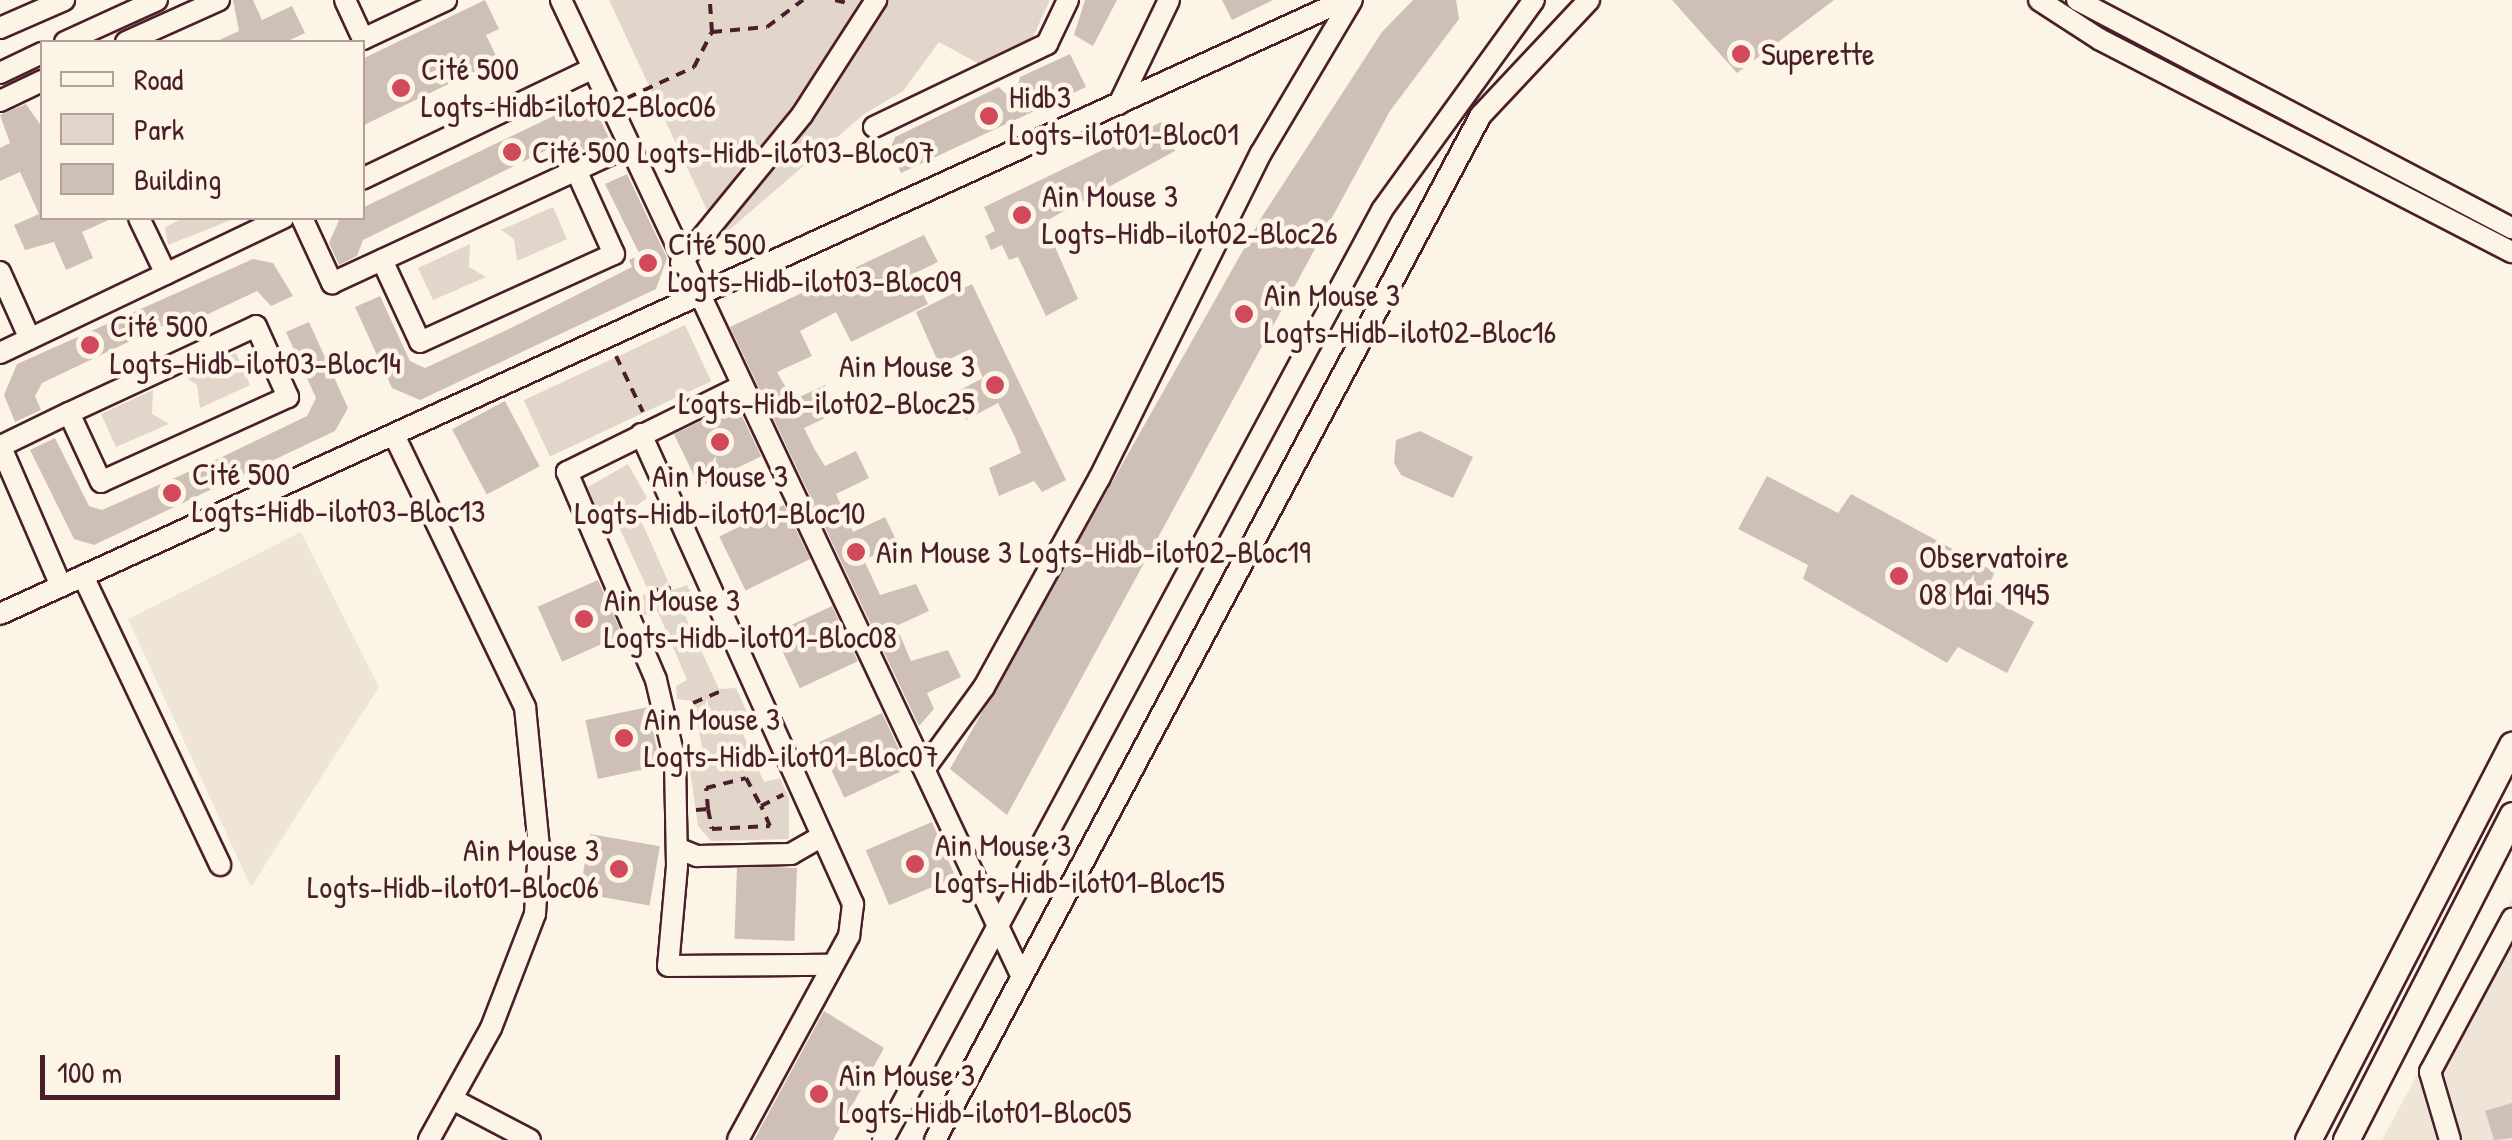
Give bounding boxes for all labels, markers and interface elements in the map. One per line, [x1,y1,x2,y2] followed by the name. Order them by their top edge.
[1761,35,1875,73] place label: Superette
[40,40,365,220] legend
[1730,43,1752,65] marker: Superette
[421,51,716,126] place label: Cité 500 Logts-Hidb-ilot02-Bloc06
[134,59,183,99] text: Road
[390,77,412,99] marker: Cité 500 Logts-Hidb-ilot02-Bloc06
[1009,79,1239,154] place label: Hidb3 Logts-ilot01-Bloc01
[978,105,1000,127] marker: Hidb3 Logts-ilot01-Bloc01
[134,109,184,149] text: Park
[532,133,935,171] place label: Cité 500 Logts-Hidb-ilot03-Bloc07
[501,141,523,163] marker: Cité 500 Logts-Hidb-ilot03-Bloc07
[134,159,221,199] text: Building
[1042,178,1338,253] place label: Ain Mouse 3 Logts-Hidb-ilot02-Bloc26
[1011,204,1033,226] marker: Ain Mouse 3 Logts-Hidb-ilot02-Bloc26
[668,226,961,301] place label: Cité 500 Logts-Hidb-ilot03-Bloc09
[637,252,659,274] marker: Cité 500 Logts-Hidb-ilot03-Bloc09
[1264,277,1556,352] place label: Ain Mouse 3 Logts-Hidb-ilot02-Bloc16
[1233,303,1255,325] marker: Ain Mouse 3 Logts-Hidb-ilot02-Bloc16
[110,308,401,383] place label: Cité 500 Logts-Hidb-ilot03-Bloc14
[79,334,101,356] marker: Cité 500 Logts-Hidb-ilot03-Bloc14
[679,348,975,423] place label: Ain Mouse 3 Logts-Hidb-ilot02-Bloc25
[984,374,1006,396] marker: Ain Mouse 3 Logts-Hidb-ilot02-Bloc25
[709,431,731,453] marker: Ain Mouse 3 Logts-Hidb-ilot01-Bloc10
[192,456,485,531] place label: Cité 500 Logts-Hidb-ilot03-Bloc13
[575,458,865,533] place label: Ain Mouse 3 Logts-Hidb-ilot01-Bloc10
[161,482,183,504] marker: Cité 500 Logts-Hidb-ilot03-Bloc13
[876,533,1311,571] place label: Ain Mouse 3 Logts-Hidb-ilot02-Bloc19
[1919,539,2069,614] place label: Observatoire 08 Mai 1945
[845,541,867,563] marker: Ain Mouse 3 Logts-Hidb-ilot02-Bloc19
[1888,565,1910,587] marker: Observatoire 08 Mai 1945
[604,582,897,657] place label: Ain Mouse 3 Logts-Hidb-ilot01-Bloc08
[573,608,595,630] marker: Ain Mouse 3 Logts-Hidb-ilot01-Bloc08
[644,701,939,776] place label: Ain Mouse 3 Logts-Hidb-ilot01-Bloc07
[613,727,635,749] marker: Ain Mouse 3 Logts-Hidb-ilot01-Bloc07
[935,827,1225,902] place label: Ain Mouse 3 Logts-Hidb-ilot01-Bloc15
[307,832,599,907] place label: Ain Mouse 3 Logts-Hidb-ilot01-Bloc06
[904,853,926,875] marker: Ain Mouse 3 Logts-Hidb-ilot01-Bloc15
[608,858,630,880] marker: Ain Mouse 3 Logts-Hidb-ilot01-Bloc06
[45,1035,345,1097] scale bar
[57,1052,122,1092] text: 100 m
[839,1057,1131,1132] place label: Ain Mouse 3 Logts-Hidb-ilot01-Bloc05
[808,1083,830,1105] marker: Ain Mouse 3 Logts-Hidb-ilot01-Bloc05

